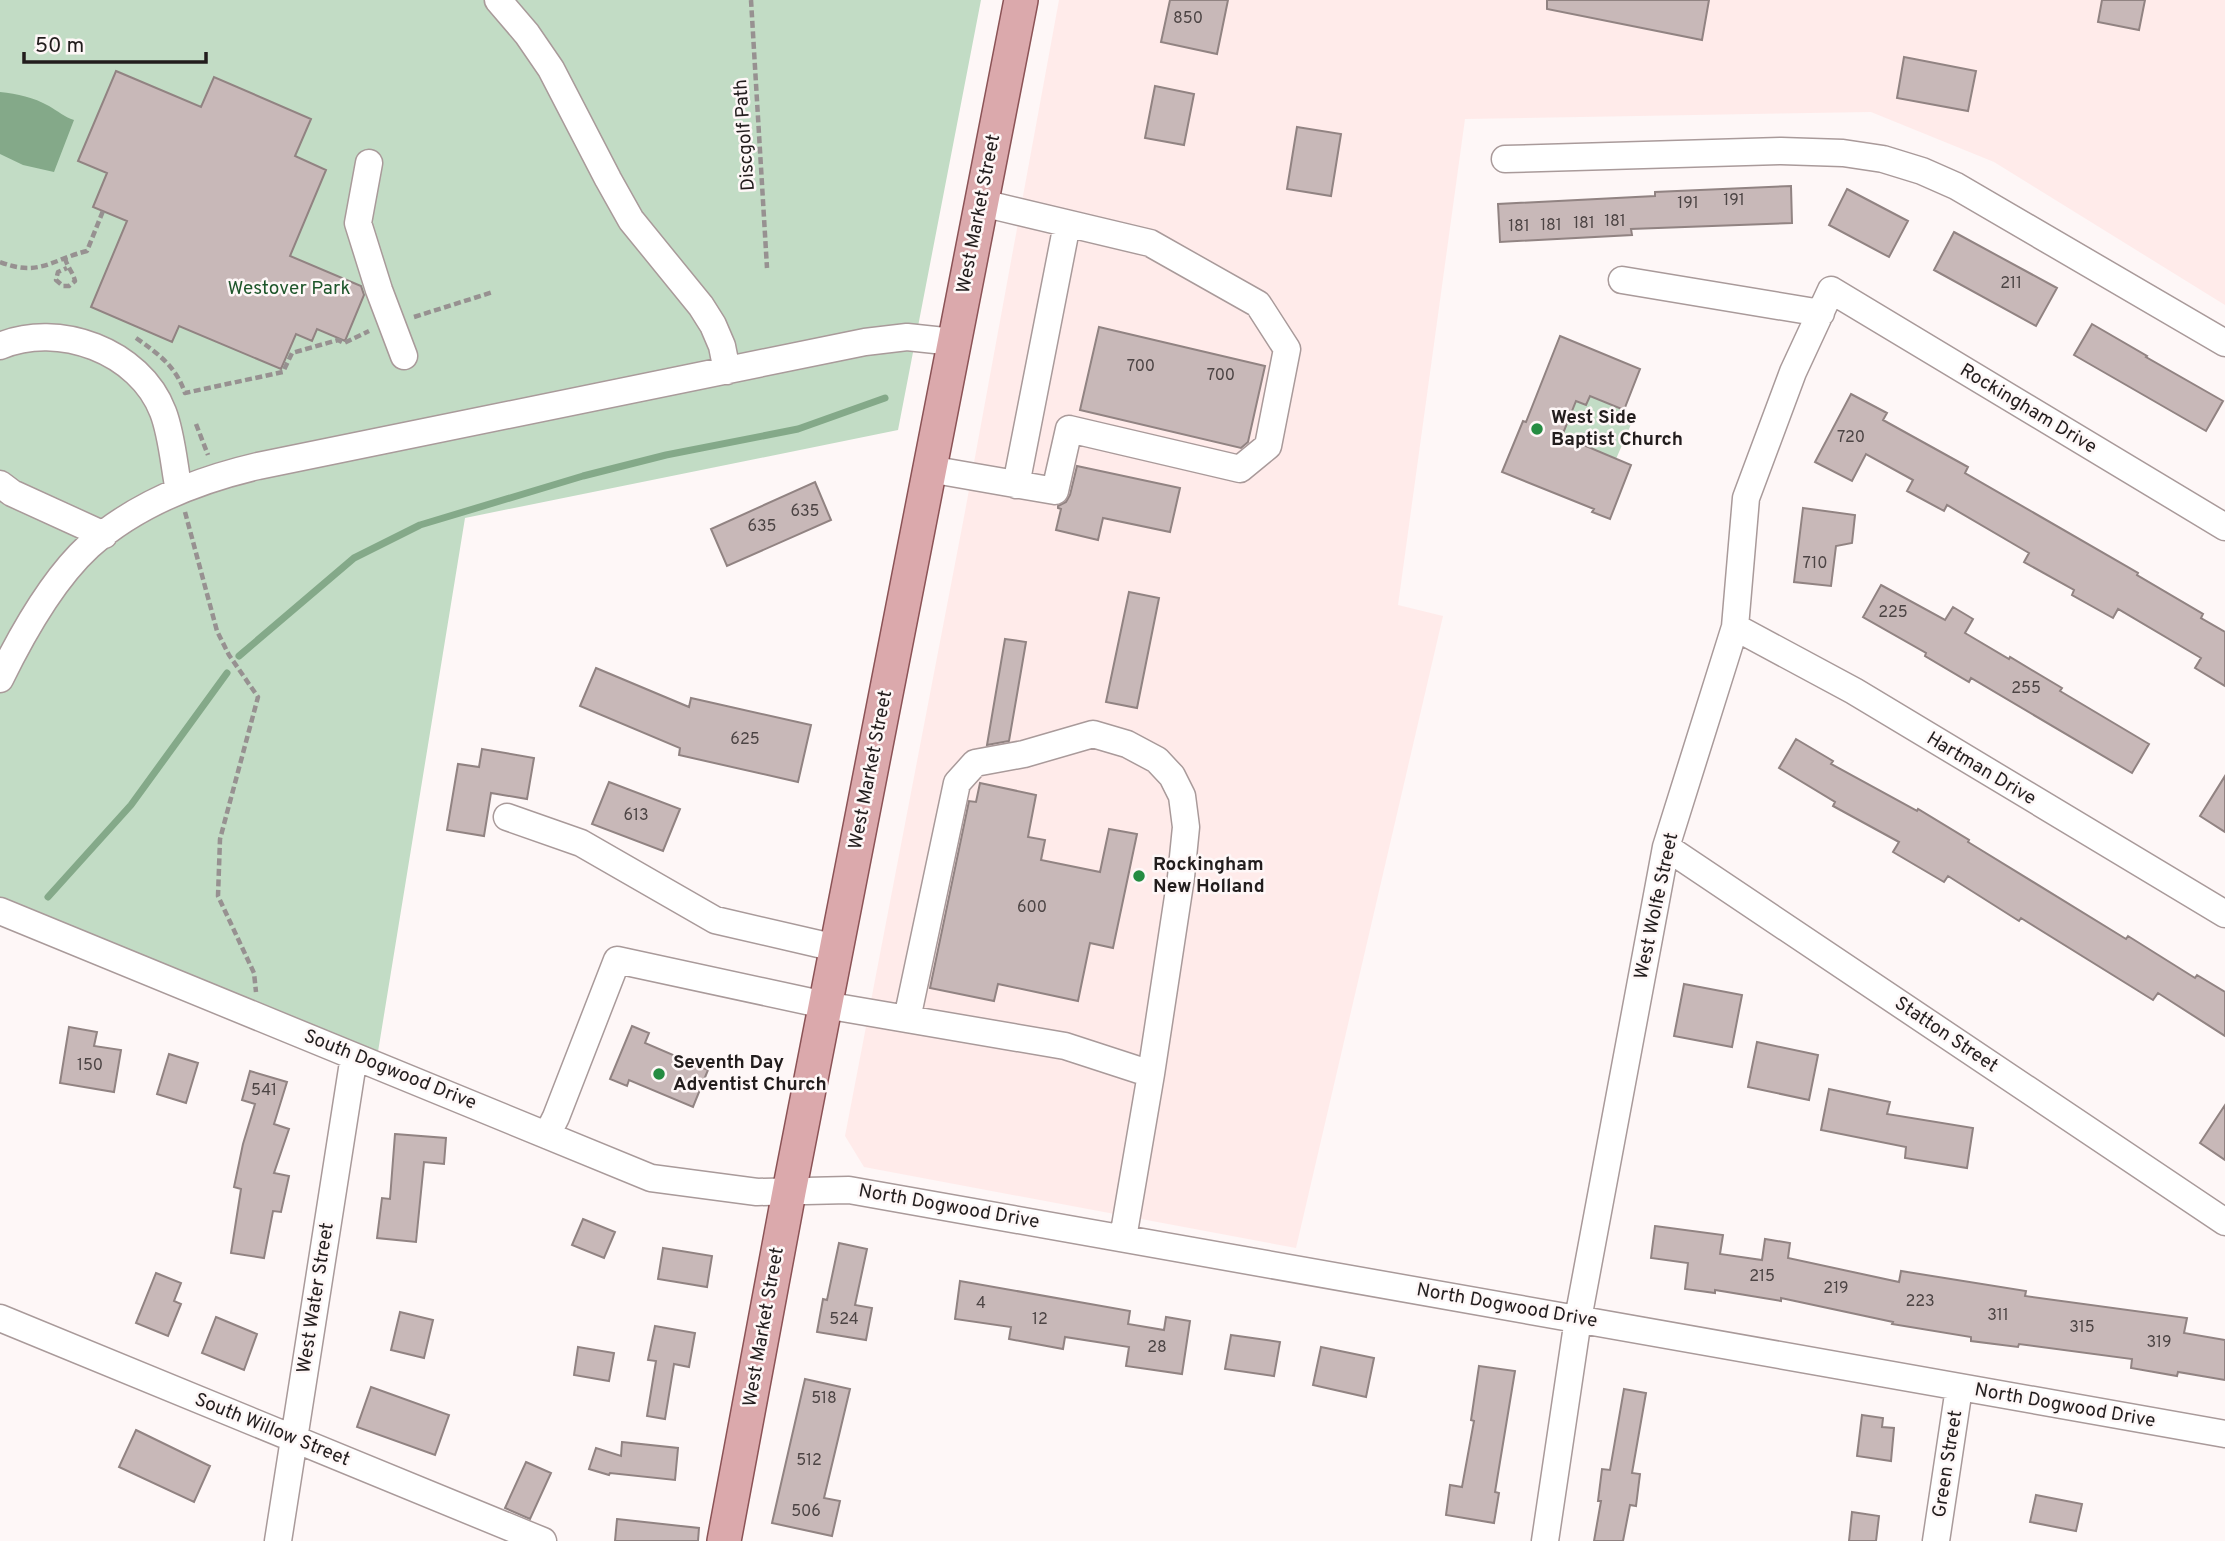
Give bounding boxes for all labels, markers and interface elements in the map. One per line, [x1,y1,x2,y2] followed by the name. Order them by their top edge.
[1173,9,1203,29] house number: 850
[24,21,206,65] scale bar
[35,33,84,60] text: 50 m
[729,78,761,192] street label: Discgolf Path
[952,132,1006,296] street label: West Market Street
[1723,191,1745,211] house number: 191
[1677,194,1699,214] house number: 191
[1604,212,1626,232] house number: 181
[1573,214,1595,234] house number: 181
[1540,216,1562,236] house number: 181
[1508,217,1530,237] house number: 181
[2000,274,2022,294] house number: 211
[228,277,350,301] park label: Westover Park
[1127,357,1155,377] house number: 700
[1955,359,2101,459] street label: Rockingham Drive
[1207,366,1235,386] house number: 700
[1551,406,1683,452] place label: West Side Baptist Church
[1529,421,1545,437] marker: West Side Baptist Church
[1837,428,1865,448] house number: 720
[790,502,820,522] house number: 635
[747,517,777,537] house number: 635
[1803,554,1827,574] house number: 710
[1878,603,1908,623] house number: 225
[2011,679,2041,699] house number: 255
[844,688,898,852] street label: West Market Street
[1922,727,2040,811] street label: Hartman Drive
[730,730,760,750] house number: 625
[623,806,649,826] house number: 613
[1630,830,1684,982] street label: West Wolfe Street
[1153,853,1265,899] place label: Rockingham New Holland
[1131,868,1147,884] marker: Rockingham New Holland
[1017,898,1047,918] house number: 600
[1890,992,2002,1078] street label: Statton Street
[300,1024,480,1116] street label: South Dogwood Drive
[673,1051,827,1097] place label: Seventh Day Adventist Church
[77,1056,103,1076] house number: 150
[651,1066,667,1082] marker: Seventh Day Adventist Church
[251,1081,277,1101] house number: 541
[857,1179,1041,1235] street label: North Dogwood Drive
[292,1221,340,1375] street label: West Water Street
[738,1245,790,1409] street label: West Market Street
[1749,1267,1775,1287] house number: 215
[1415,1278,1599,1334] street label: North Dogwood Drive
[1823,1279,1849,1299] house number: 219
[1905,1292,1935,1312] house number: 223
[976,1294,986,1314] house number: 4
[1987,1306,2009,1326] house number: 311
[829,1310,859,1330] house number: 524
[1032,1310,1048,1330] house number: 12
[2069,1318,2095,1338] house number: 315
[2146,1333,2172,1353] house number: 319
[1147,1338,1167,1358] house number: 28
[1973,1378,2157,1434] street label: North Dogwood Drive
[191,1388,353,1472] street label: South Willow Street
[811,1389,837,1409] house number: 518
[1928,1409,1968,1519] street label: Green Street
[796,1451,822,1471] house number: 512
[791,1502,821,1522] house number: 506

